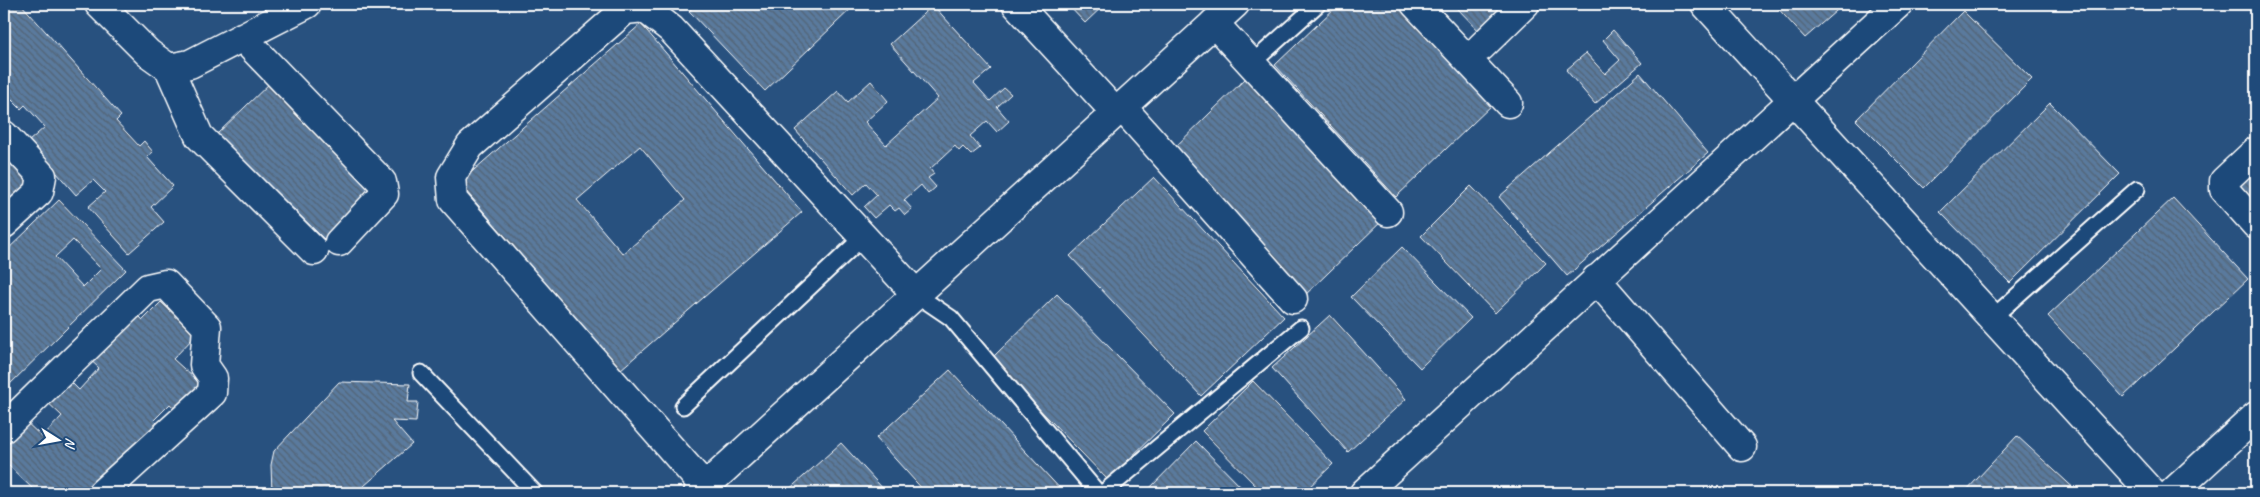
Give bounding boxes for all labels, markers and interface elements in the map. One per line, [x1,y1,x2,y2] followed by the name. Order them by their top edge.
[32,414,82,464] north arrow
[61,437,79,451] text: N

